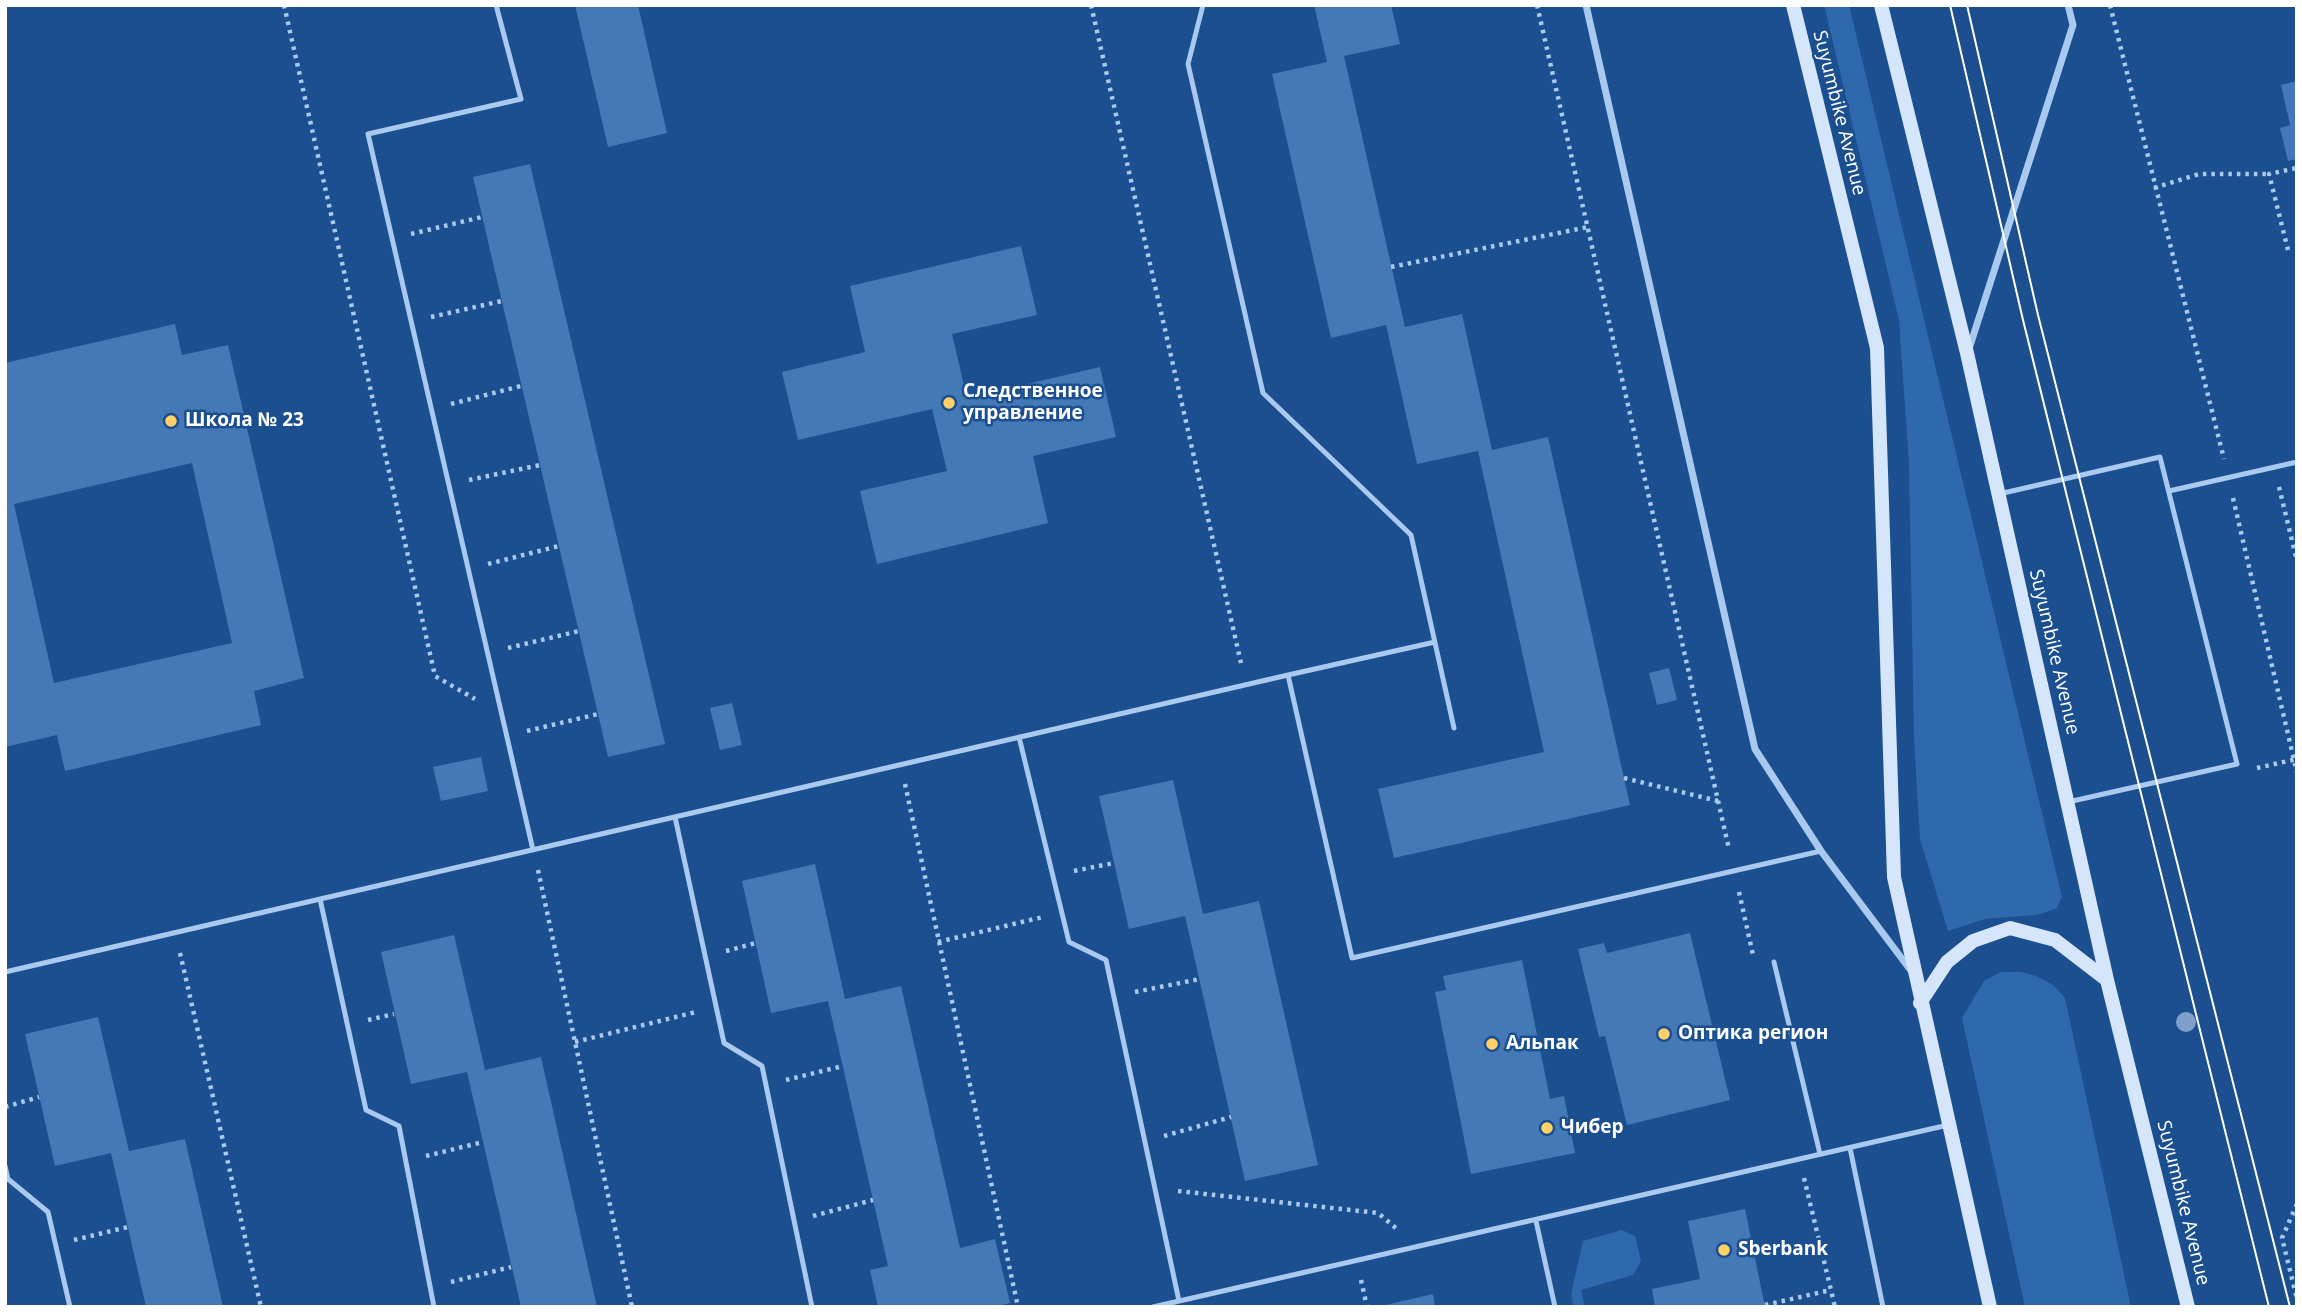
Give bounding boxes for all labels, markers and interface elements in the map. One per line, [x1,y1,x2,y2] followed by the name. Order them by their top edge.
[1807,28,1871,198] street label: Suyumbike Avenue
[963,381,1103,425] place label: Следственное управление
[941,395,957,411] marker: Следственное управление
[185,410,304,432] place label: Школа № 23
[163,413,179,429] marker: Школа № 23
[2024,567,2084,737] street label: Suyumbike Avenue
[1678,1023,1828,1045] place label: Оптика регион
[1656,1026,1672,1042] marker: Оптика регион
[1506,1033,1579,1055] place label: Альпак
[1484,1036,1500,1052] marker: Альпак
[1561,1117,1624,1139] place label: Чибер
[2151,1118,2215,1288] street label: Suyumbike Avenue
[1539,1120,1555,1136] marker: Чибер
[1738,1239,1828,1261] place label: Sberbank
[1716,1242,1732,1258] marker: Sberbank

